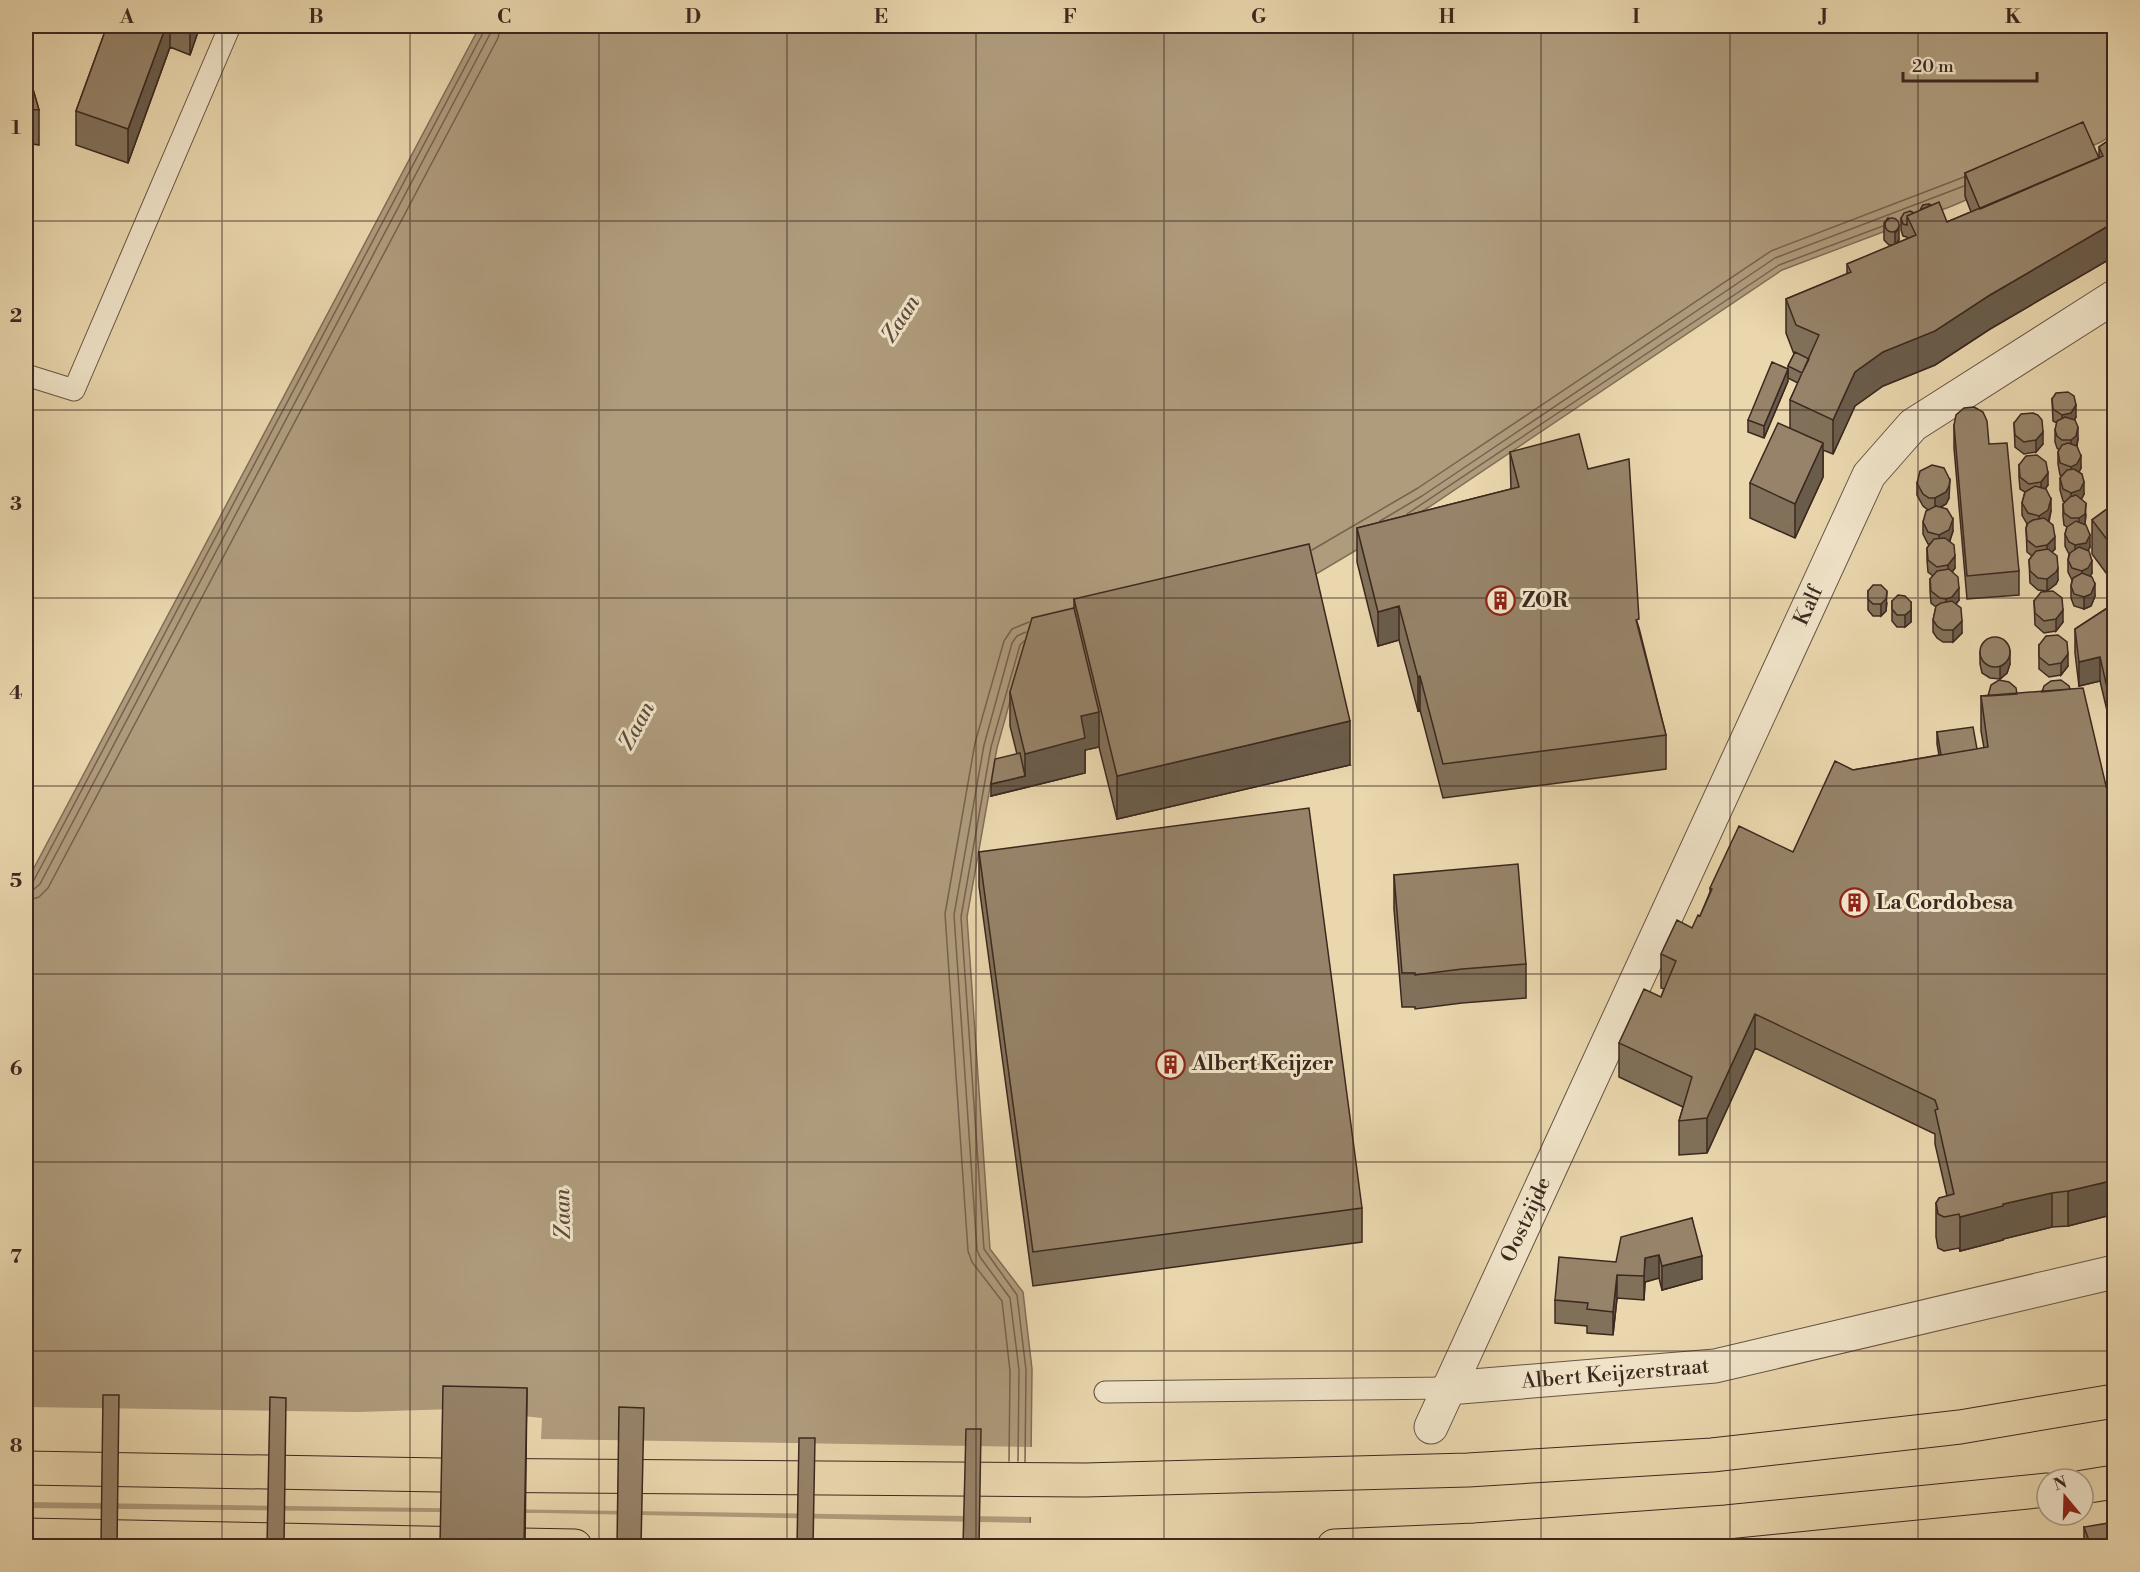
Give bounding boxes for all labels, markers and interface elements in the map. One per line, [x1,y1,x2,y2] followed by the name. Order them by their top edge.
[119,5,135,30] text: A
[308,5,324,30] text: B
[497,5,511,30] text: C
[685,5,701,30] text: D
[874,5,888,30] text: E
[1063,5,1077,30] text: F
[1251,5,1267,30] text: G
[1439,5,1456,30] text: H
[1632,5,1640,30] text: I
[1817,5,1828,30] text: J
[2005,5,2022,30] text: K
[1903,45,2036,83] scale bar
[1912,55,1954,78] text: 20 m
[11,116,21,141] text: 1
[876,290,927,348] water label: Zaan
[10,304,22,329] text: 2
[10,492,22,517] text: 3
[1789,581,1830,630] street label: Kalf
[1485,585,1517,617] building icon: ZOR
[1522,588,1568,614] place label: ZOR
[9,681,23,706] text: 4
[613,697,661,755] water label: Zaan
[10,869,22,894] text: 5
[1839,887,1871,919] building icon: La Cordobesa
[1876,890,2014,916] place label: La Cordobesa
[1155,1048,1187,1080] building icon: Albert Keijzer
[1191,1051,1334,1077] place label: Albert Keijzer
[10,1057,23,1082] text: 6
[1495,1173,1557,1267] street label: Oostzijde
[549,1188,577,1240] water label: Zaan
[10,1245,22,1270] text: 7
[1520,1353,1711,1395] street label: Albert Keijzerstraat
[10,1434,23,1459] text: 8
[2035,1467,2095,1527] north arrow
[2051,1472,2070,1495] text: N

